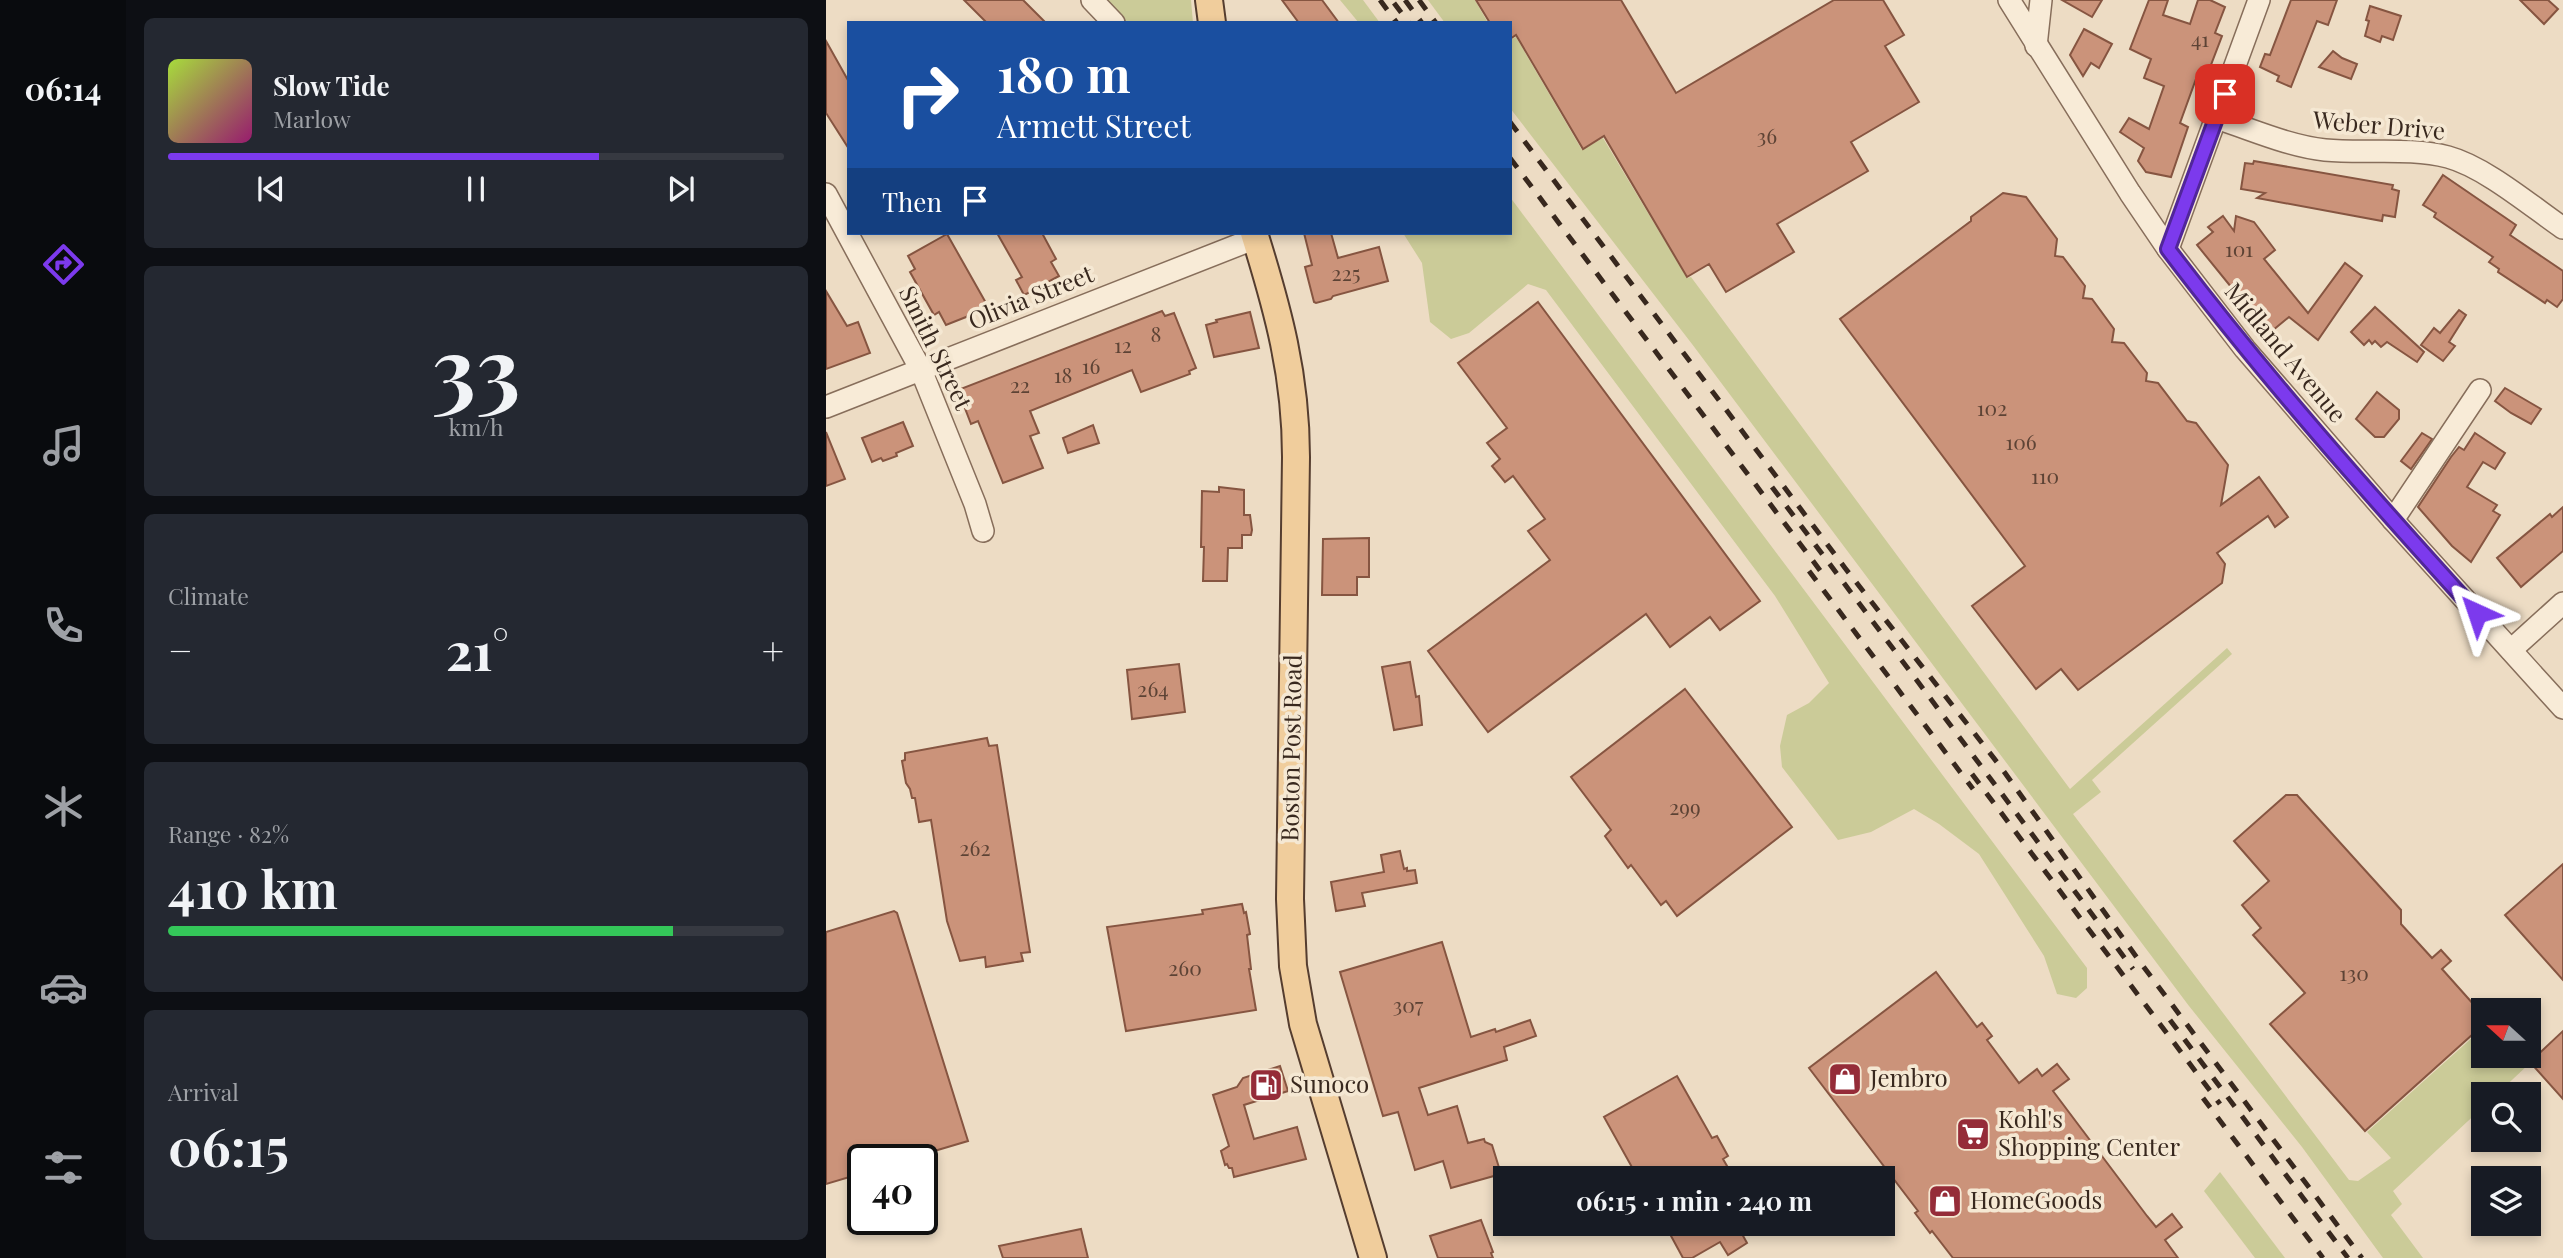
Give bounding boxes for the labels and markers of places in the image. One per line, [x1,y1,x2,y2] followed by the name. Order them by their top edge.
[2195,64,2255,124] pin
[1826,1060,1864,1098] shop icon: Jembro
[1869,1061,1948,1093] place label: Jembro
[1247,1066,1285,1104] fuel station icon: Sunoco
[1290,1067,1369,1099] place label: Sunoco
[1998,1102,2181,1162] place label: Kohl's Shopping Center
[1954,1115,1992,1153] supermarket icon: Kohl's Shopping Center
[1926,1182,1964,1220] shop icon: HomeGoods
[1970,1183,2102,1215] place label: HomeGoods

